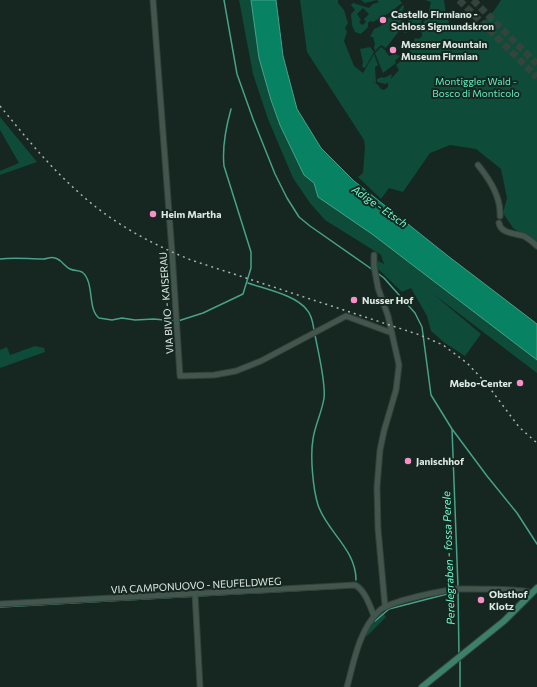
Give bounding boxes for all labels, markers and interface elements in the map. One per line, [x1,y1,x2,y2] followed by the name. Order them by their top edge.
[391,8,494,32] place label: Castello Firmiano - Schloss Sigmundskron
[378,15,388,25] marker: Castello Firmiano - Schloss Sigmundskron
[401,38,488,62] place label: Messner Mountain Museum Firmian
[388,45,398,55] marker: Messner Mountain Museum Firmian
[432,75,520,99] park label: Montiggler Wald - Bosco di Monticolo
[349,182,410,230] water label: Adige - Etsch
[161,208,221,220] place label: Heim Martha
[148,209,158,219] marker: Heim Martha
[156,251,176,355] street label: VIA BIVIO - KAISERAU
[362,294,414,306] place label: Nusser Hof
[349,295,359,305] marker: Nusser Hof
[450,377,512,389] place label: Mebo-Center
[515,378,525,388] marker: Mebo-Center
[416,455,465,467] place label: Janischhof
[403,456,413,466] marker: Janischhof
[439,491,457,625] water label: Perelegraben - fossa Perele
[110,575,282,595] street label: VIA CAMPONUOVO - NEUFELDWEG
[489,588,529,612] place label: Obsthof Klotz
[476,595,486,605] marker: Obsthof Klotz

